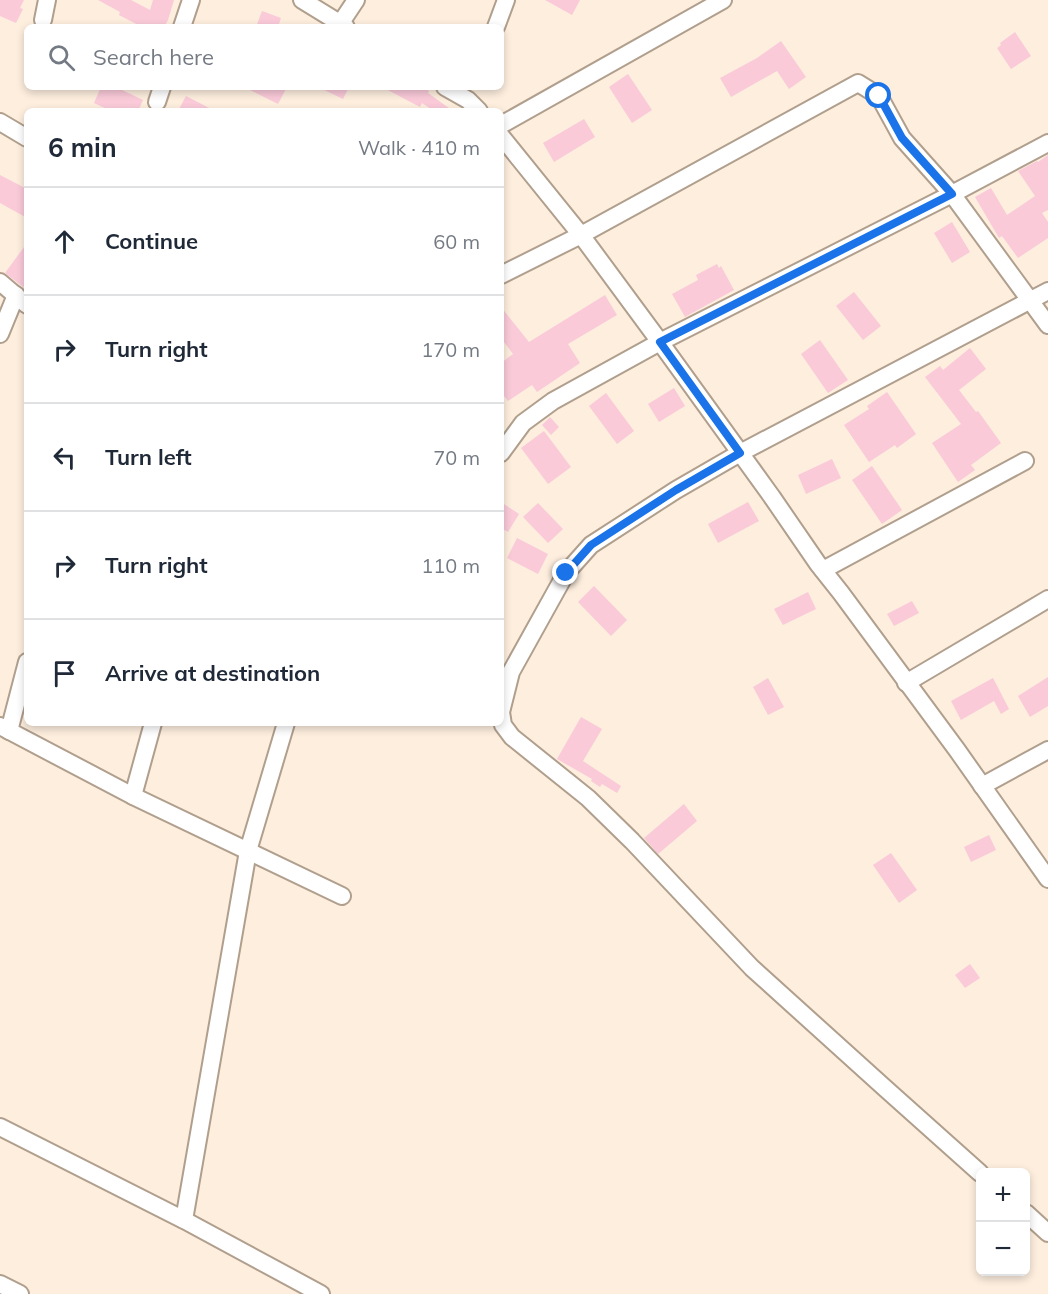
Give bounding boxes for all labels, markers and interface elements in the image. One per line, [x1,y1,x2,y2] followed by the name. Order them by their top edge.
[24,24,504,90] search box
[45,41,78,74] icon: search
[93,43,214,71] text: Search here
[865,82,891,108] route start
[48,131,117,164] text: 6 min
[358,135,480,160] text: Walk · 410 m
[48,225,81,258] icon: ahead
[105,227,198,255] text: Continue
[433,229,480,254] text: 60 m
[48,333,81,366] icon: right
[105,335,208,363] text: Turn right
[421,337,480,362] text: 170 m
[48,441,81,474] icon: left
[105,443,192,471] text: Turn left
[433,445,480,470] text: 70 m
[48,549,81,582] icon: right
[105,551,208,579] text: Turn right
[421,553,480,578] text: 110 m
[552,559,578,585] route end
[48,657,81,690] icon: arrive
[105,659,320,687] text: Arrive at destination
[976,1168,1030,1276] map controls
[976,1168,1030,1222] button: +
[976,1222,1030,1276] button: −

